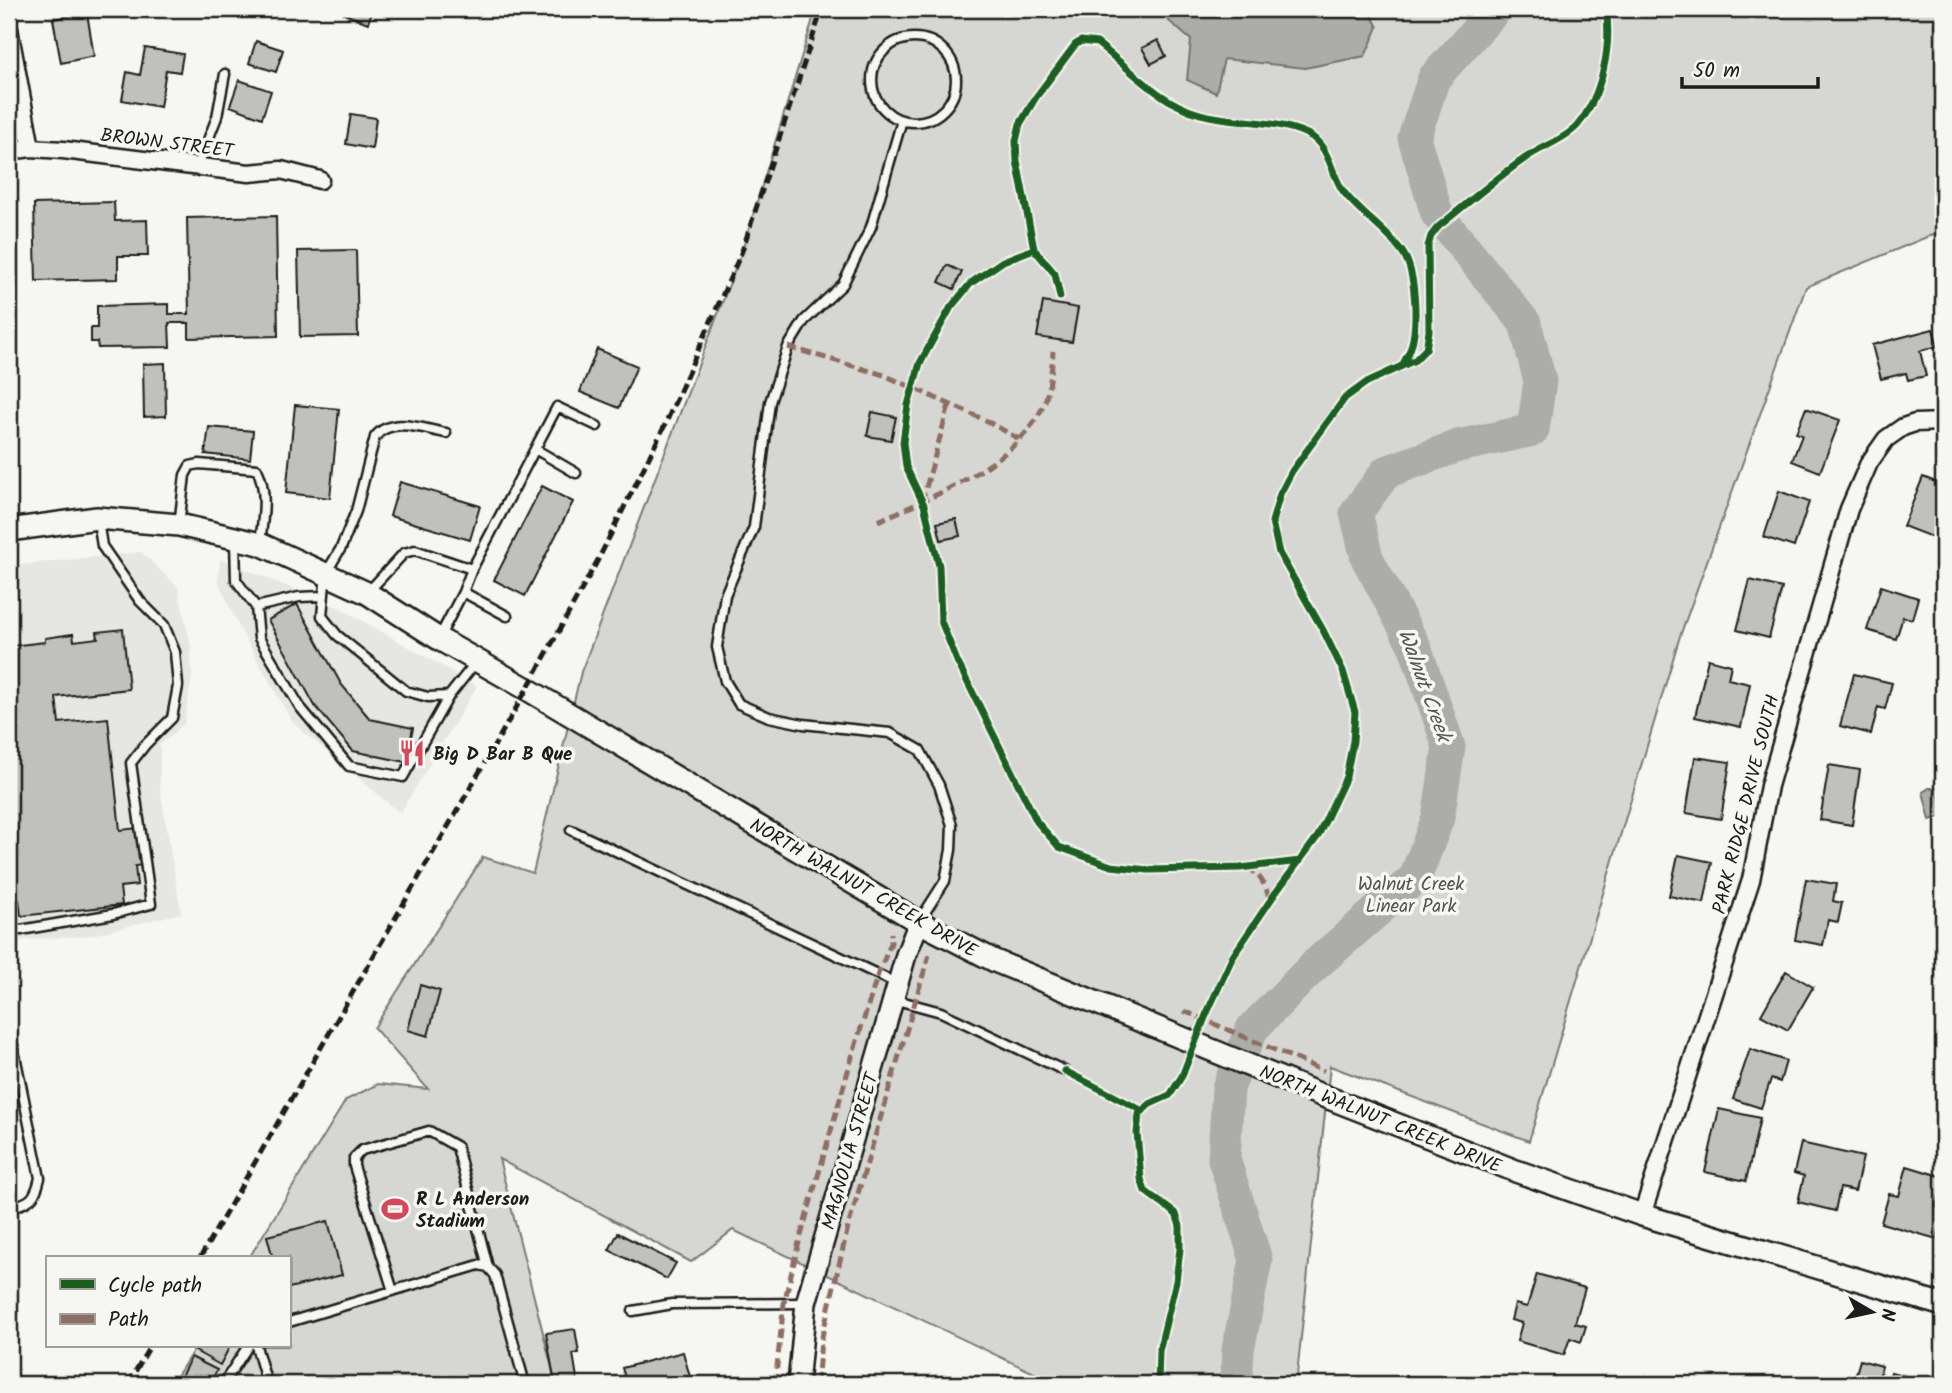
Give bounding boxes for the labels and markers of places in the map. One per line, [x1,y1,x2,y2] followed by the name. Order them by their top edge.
[397,738,427,768] restaurant icon: Big D Bar B Que
[433,740,572,770] place label: Big D Bar B Que
[416,1185,529,1237] place label: R L Anderson Stadium
[380,1194,410,1224] sports icon: R L Anderson Stadium

